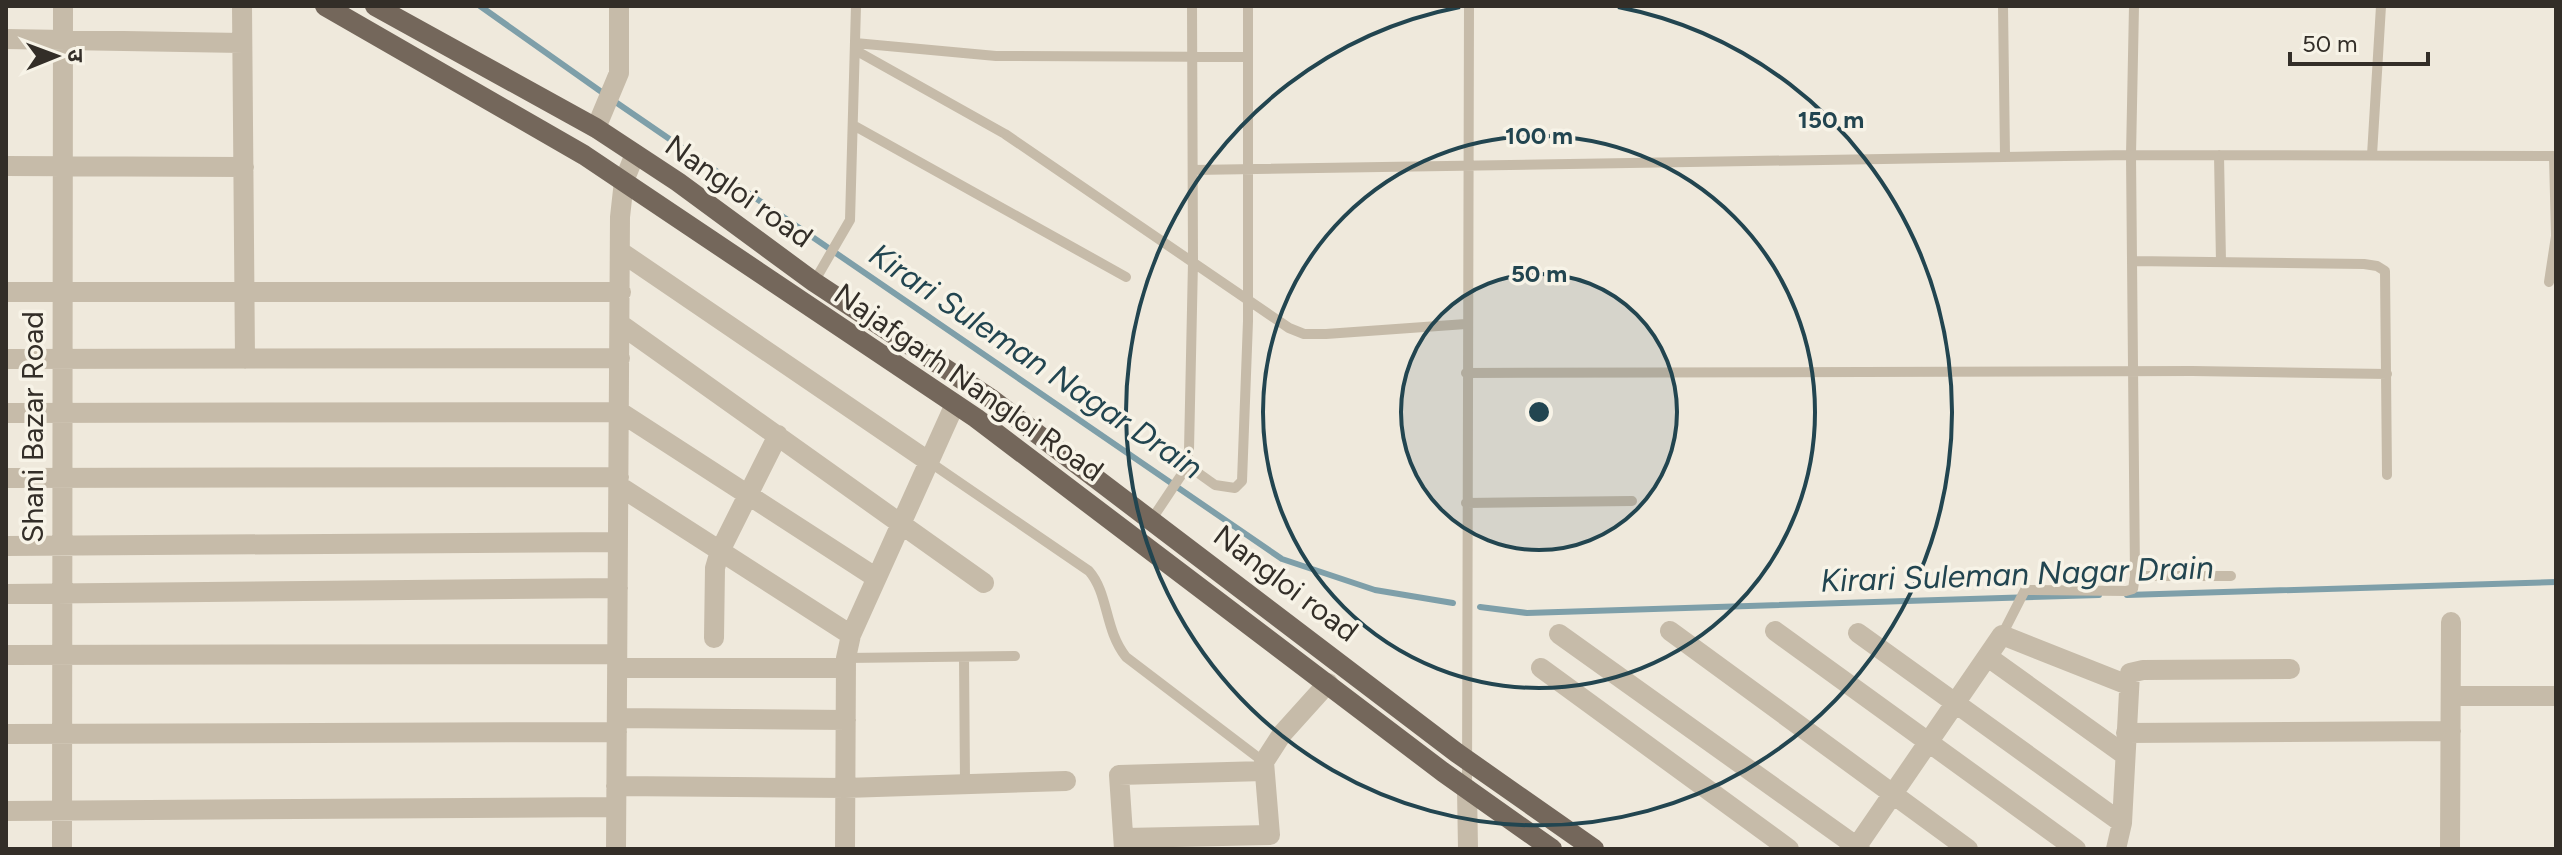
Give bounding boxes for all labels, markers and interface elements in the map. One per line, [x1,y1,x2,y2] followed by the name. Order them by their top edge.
[16,16,96,96] north arrow
[2290,16,2428,66] scale bar
[2302,29,2358,58] text: 50 m
[62,49,89,63] text: उ
[1798,105,1864,134] text: 150 m
[1505,121,1573,150] text: 100 m
[658,127,820,255] street label: Nangloi road
[862,235,1210,487] water label: Kirari Suleman Nagar Drain
[1511,259,1567,288] text: 50 m
[827,275,1111,489] street label: Najafgarh Nangloi Road
[14,311,51,543] street label: Shani Bazar Road
[1525,398,1553,426] centre of rings
[1206,517,1366,649] street label: Nangloi road
[1820,548,2214,600] water label: Kirari Suleman Nagar Drain

